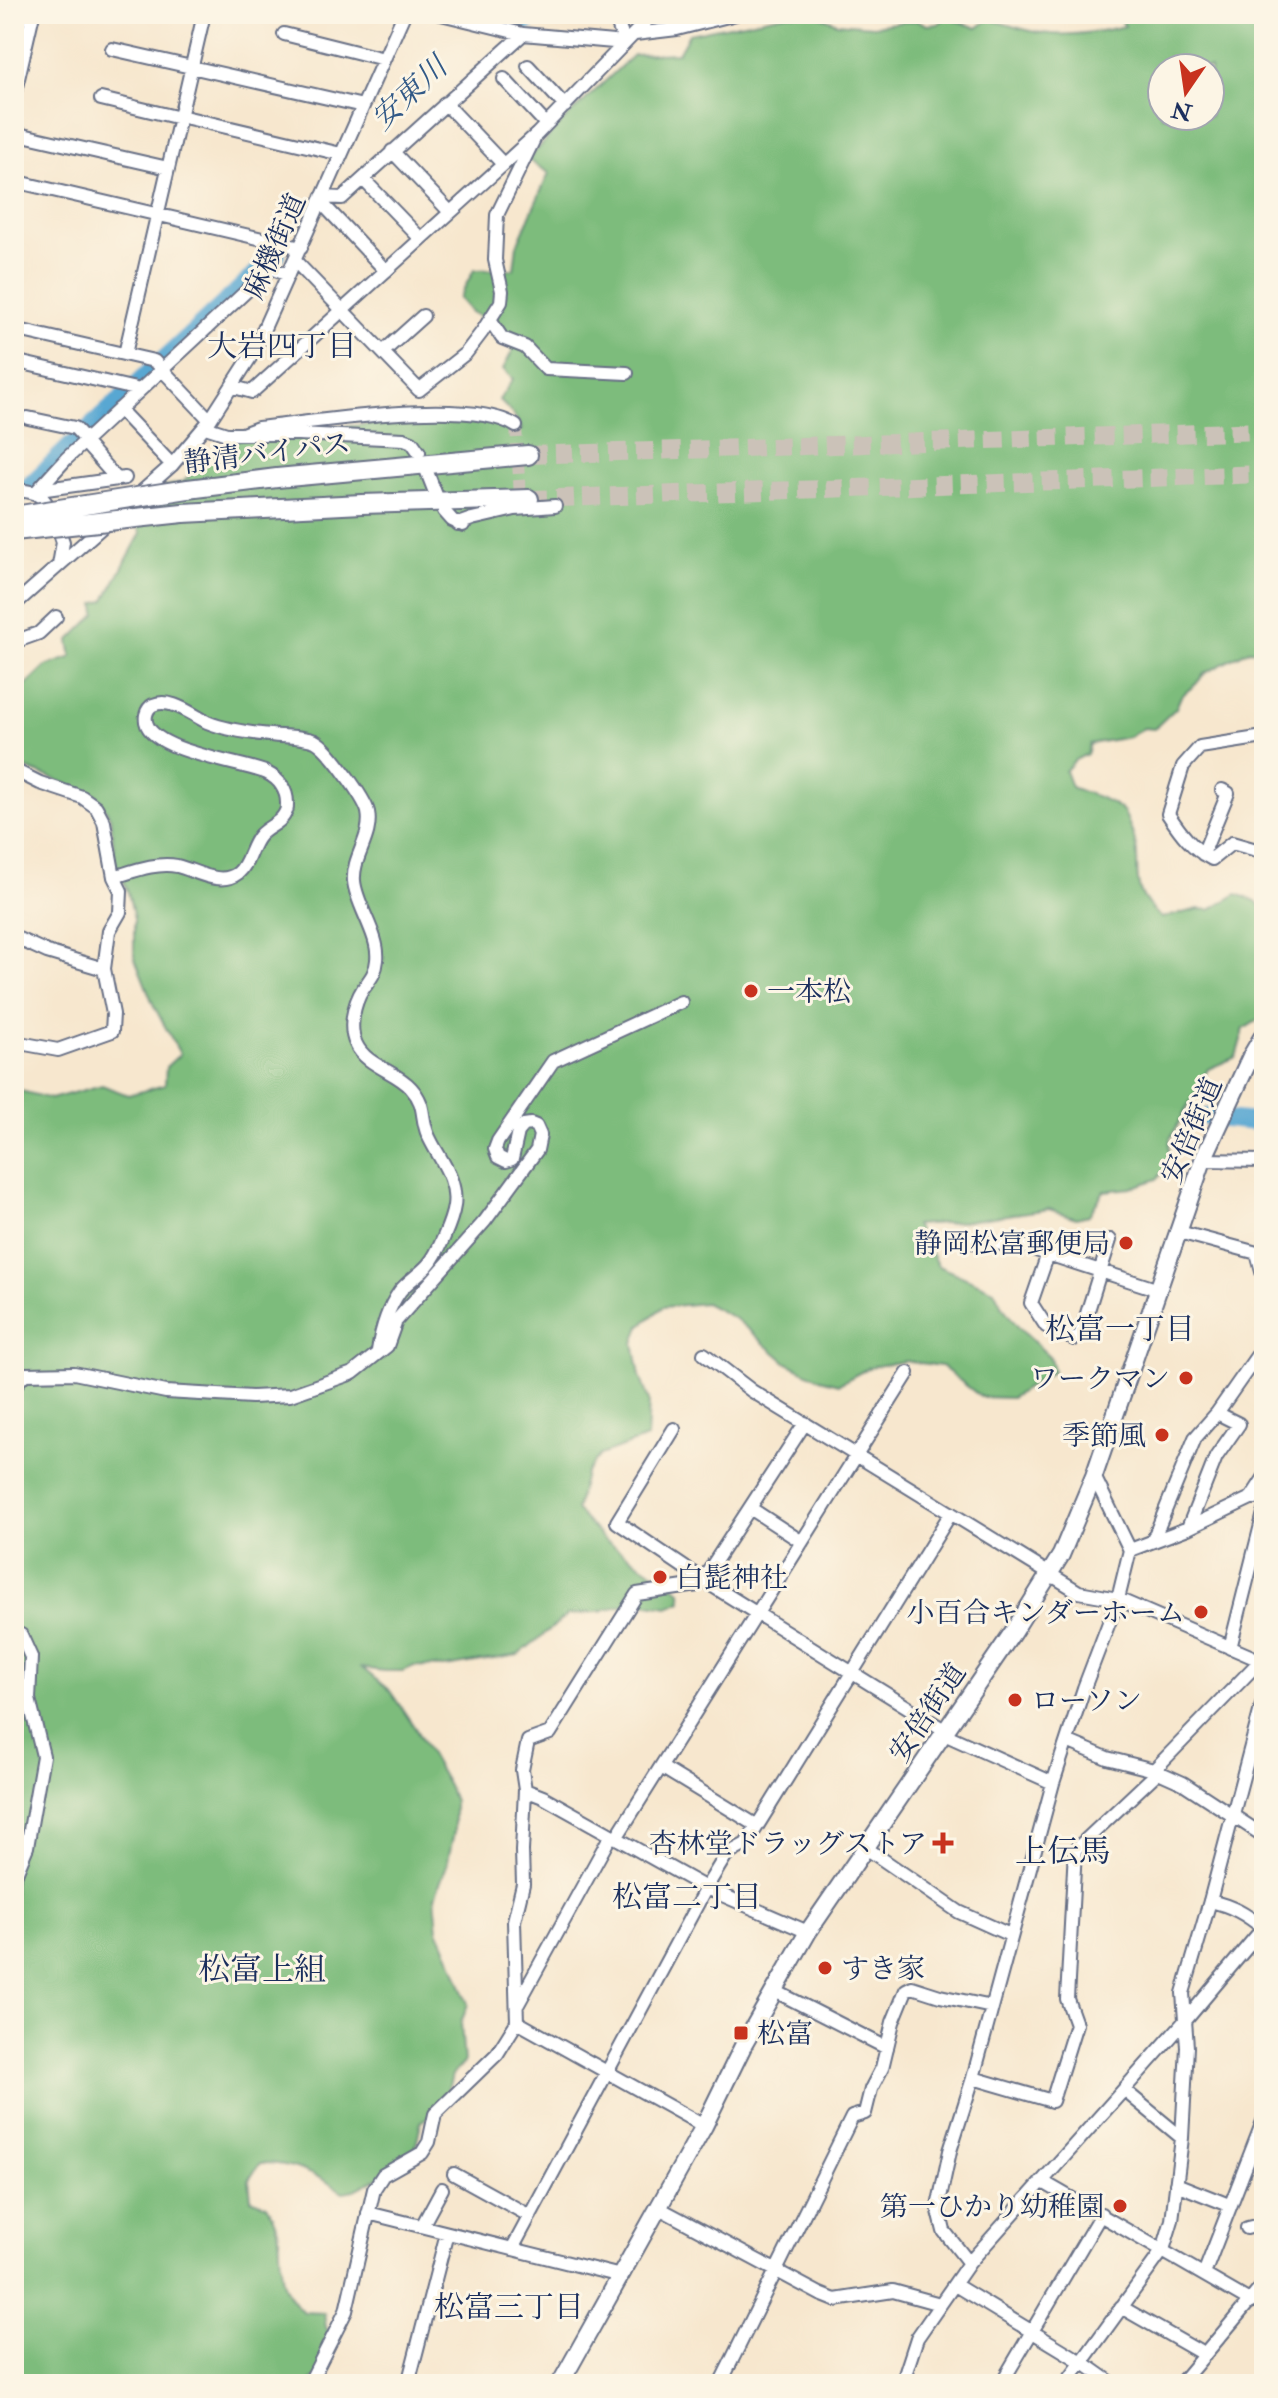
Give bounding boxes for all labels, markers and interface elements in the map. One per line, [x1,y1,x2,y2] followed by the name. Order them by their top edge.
[364,47,457,138] water label: 安東川
[1146,52,1226,132] north arrow
[1169,95,1195,127] text: N
[237,188,314,305] street label: 麻機街道
[207,328,357,365] district label: 大岩四丁目
[182,426,352,481] street label: 静清バイパス
[767,975,851,1010] place label: 一本松
[742,982,760,1000] marker: 一本松
[1154,1072,1230,1189] street label: 安倍街道
[914,1227,1110,1262] place label: 静岡松富郵便局
[1117,1234,1135,1252] marker: 静岡松富郵便局
[1045,1311,1195,1348] district label: 松富一丁目
[1030,1362,1170,1397] place label: ワークマン
[1177,1369,1195,1387] marker: ワークマン
[1062,1419,1146,1454] place label: 季節風
[1153,1426,1171,1444] marker: 季節風
[676,1561,788,1596] place label: 白髭神社
[651,1568,669,1586] marker: 白髭神社
[906,1596,1185,1631] place label: 小百合キンダーホーム
[1192,1603,1210,1621] marker: 小百合キンダーホーム
[882,1657,974,1769] street label: 安倍街道
[1031,1684,1142,1719] place label: ローソン
[1006,1691,1024,1709] marker: ローソン
[649,1827,927,1862] place label: 杏林堂ドラッグストア
[1015,1832,1111,1872] district label: 上伝馬
[934,1834,952,1852] marker: 杏林堂ドラッグストア
[612,1879,762,1916] district label: 松富二丁目
[198,1950,326,1990] district label: 松富上組
[841,1952,925,1987] place label: すき家
[816,1959,834,1977] marker: すき家
[757,2017,813,2052] place label: 松富
[732,2024,750,2042] marker: 松富
[880,2190,1104,2225] place label: 第一ひかり幼稚園
[1111,2197,1129,2215] marker: 第一ひかり幼稚園
[434,2289,584,2326] district label: 松富三丁目

